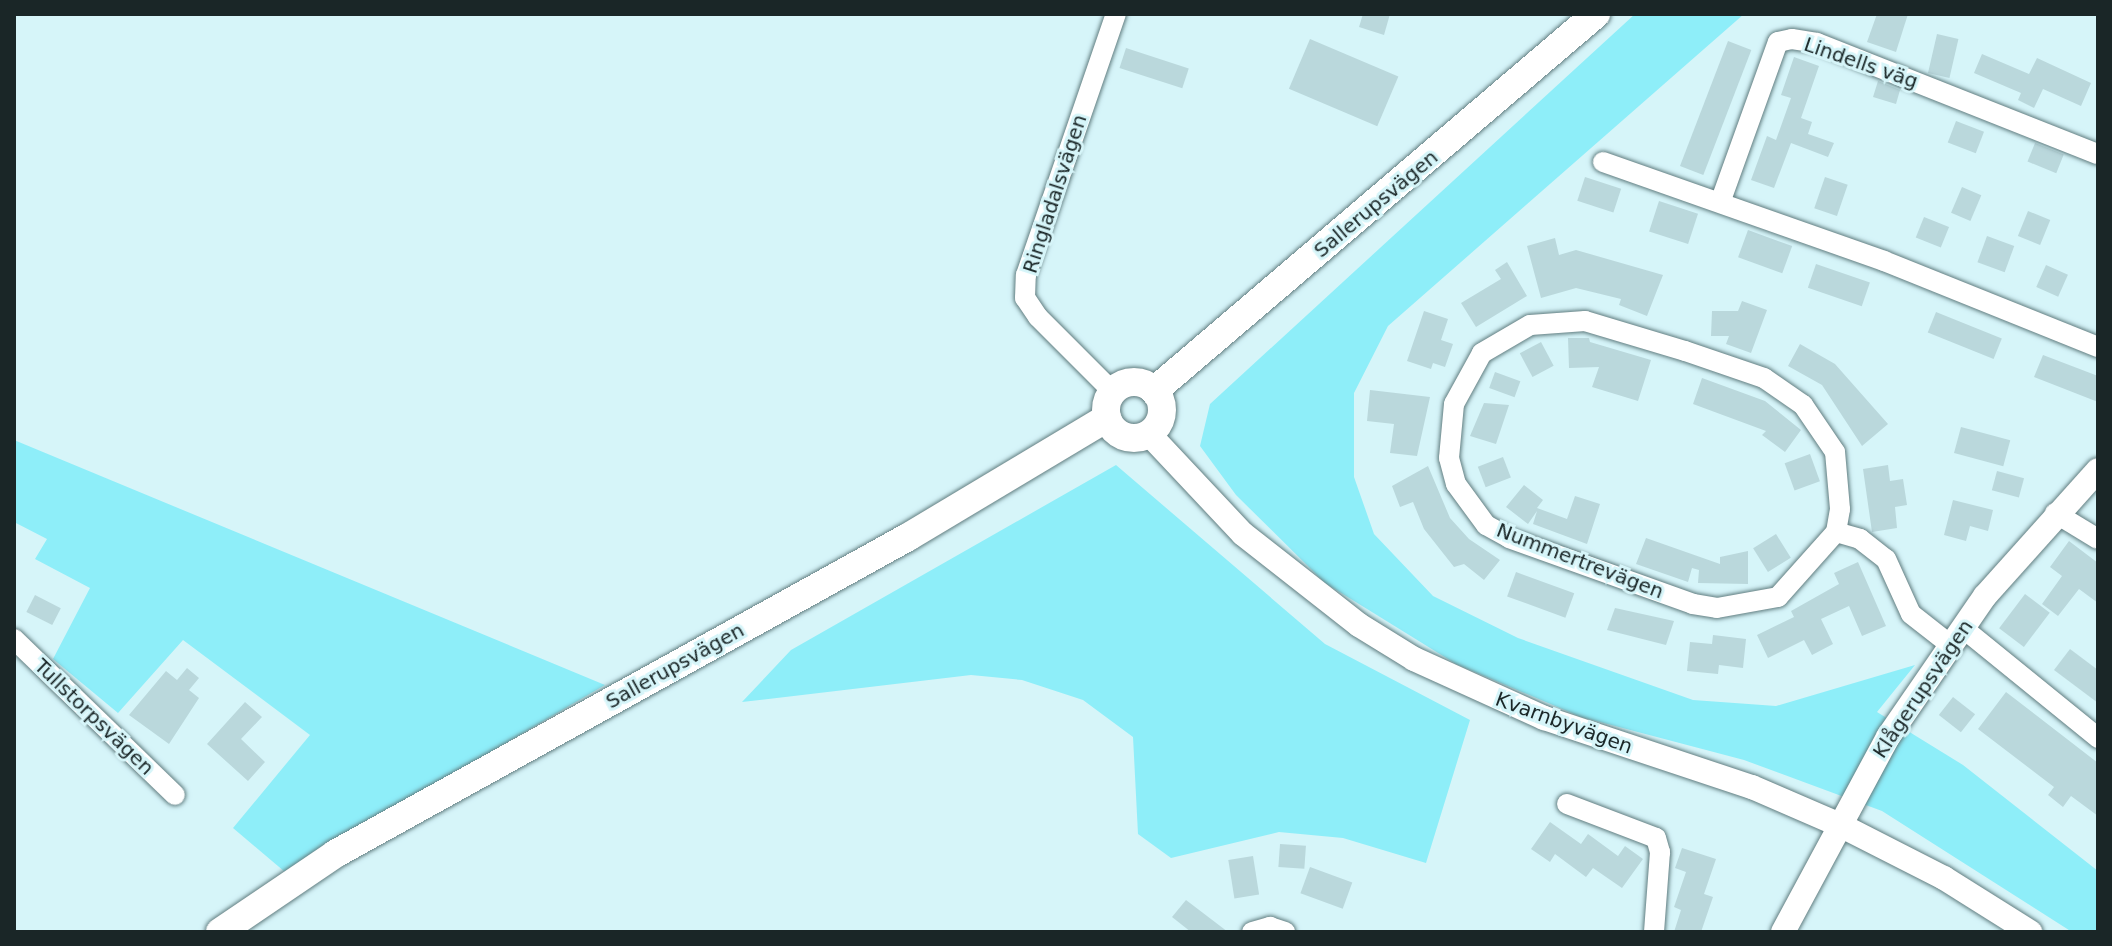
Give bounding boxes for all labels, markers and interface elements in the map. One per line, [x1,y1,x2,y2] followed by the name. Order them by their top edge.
[1801,32,1921,94] street label: Lindells väg
[1018,112,1092,276] street label: Ringladalsvägen
[1309,145,1443,263] street label: Sallerupsvägen
[1493,518,1667,604] street label: Nummertrevägen
[1868,615,1978,763] street label: Klågerupsvägen
[602,618,748,714] street label: Sallerupsvägen
[29,654,159,780] street label: Tullstorpsvägen
[1492,687,1636,759] street label: Kvarnbyvägen

